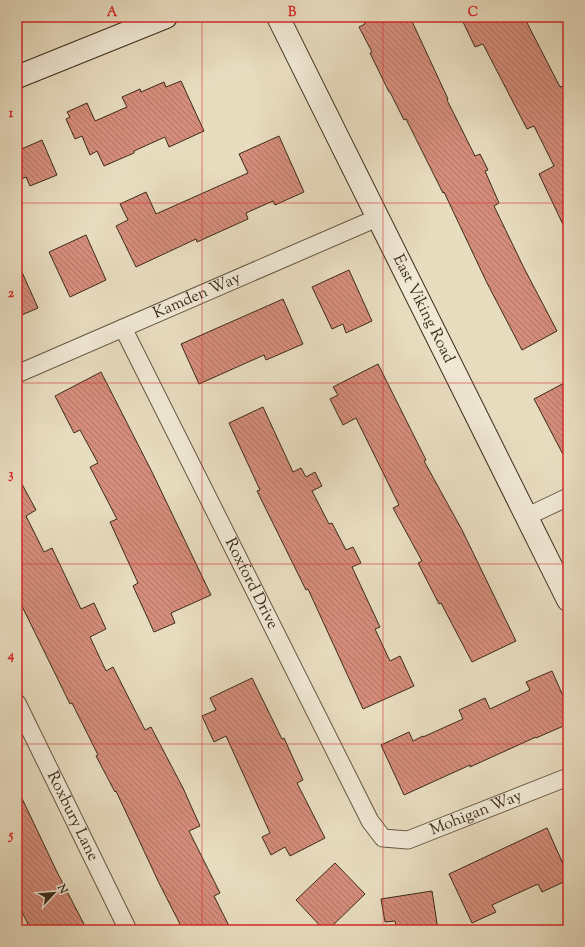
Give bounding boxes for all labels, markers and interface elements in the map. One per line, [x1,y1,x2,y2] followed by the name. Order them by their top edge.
[107,4,118,22] text: A
[288,4,297,22] text: B
[468,4,478,22] text: C
[9,105,14,123] text: 1
[386,251,460,367] street label: East Viking Road
[149,267,244,325] street label: Kamden Way
[8,285,15,303] text: 2
[8,466,14,484] text: 3
[219,534,284,633] street label: Roxford Drive
[7,647,15,665] text: 4
[41,767,104,865] street label: Roxbury Lane
[427,785,525,842] street label: Mohigan Way
[8,827,14,845] text: 5
[34,873,74,913] north arrow
[53,881,71,897] text: N

